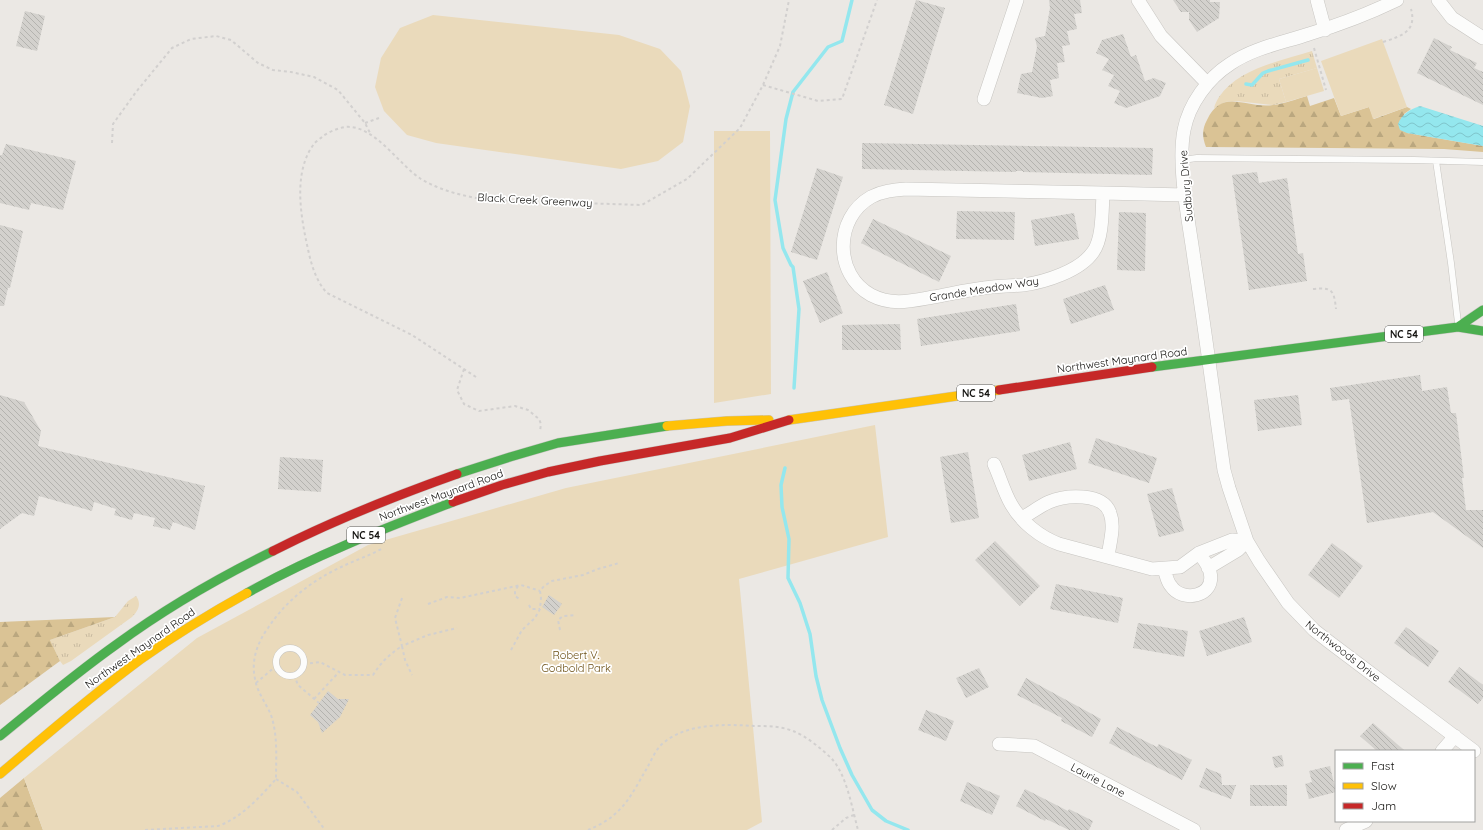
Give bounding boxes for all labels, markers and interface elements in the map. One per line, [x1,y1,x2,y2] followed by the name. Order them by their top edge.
[1176,150,1196,222] street label: Sudbury Drive
[477,190,593,210] street label: Black Creek Greenway
[928,273,1040,305] street label: Grande Meadow Way
[1385,326,1423,342] road number: NC 54
[1056,344,1188,376] street label: Northwest Maynard Road
[957,385,995,401] road number: NC 54
[377,466,505,524] street label: Northwest Maynard Road
[347,527,385,543] road number: NC 54
[82,605,198,691] street label: Northwest Maynard Road
[1303,617,1383,685] street label: Northwoods Drive
[541,648,611,675] park label: Robert V. Godbold Park
[1335,750,1475,822] legend
[1371,758,1395,773] text: Fast
[1068,760,1128,800] street label: Laurie Lane
[1371,778,1397,793] text: Slow
[1371,798,1396,813] text: Jam

